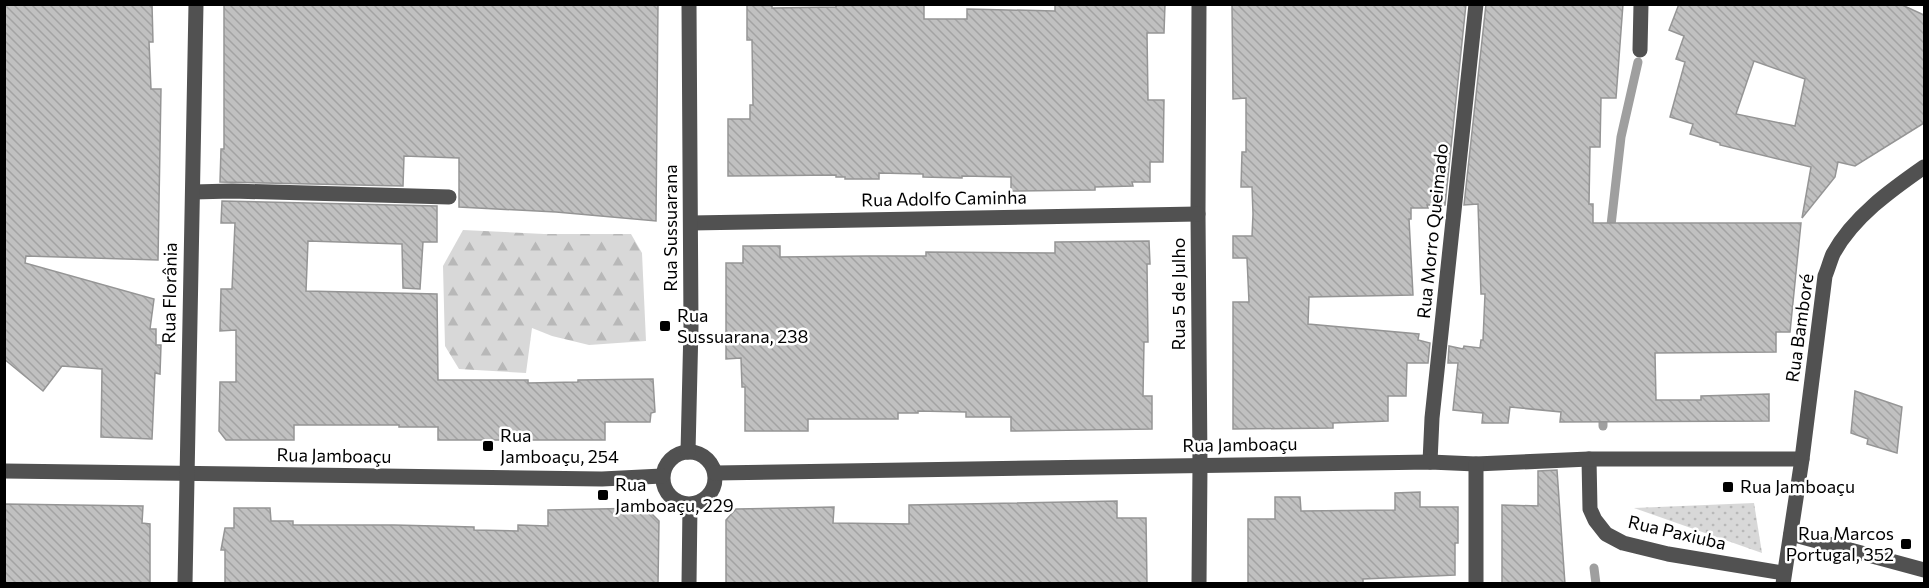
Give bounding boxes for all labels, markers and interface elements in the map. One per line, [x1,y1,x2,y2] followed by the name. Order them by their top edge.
[1412,142,1452,320] street label: Rua Morro Queimado
[659,164,681,292] street label: Rua Sussuarana
[861,186,1027,210] street label: Rua Adolfo Caminha
[1167,238,1189,350] street label: Rua 5 de Julho
[157,242,181,344] street label: Rua Florânia
[1781,272,1818,384] street label: Rua Bamboré
[677,304,808,347] place label: Rua Sussuarana, 238
[658,319,672,333] marker: Rua Sussuarana, 238
[500,424,619,467] place label: Rua Jamboaçu, 254
[1182,432,1298,456] street label: Rua Jamboaçu
[481,439,495,453] marker: Rua Jamboaçu, 254
[276,443,392,467] street label: Rua Jamboaçu
[615,473,734,516] place label: Rua Jamboaçu, 229
[1740,475,1855,497] place label: Rua Jamboaçu
[1721,480,1735,494] marker: Rua Jamboaçu
[596,488,610,502] marker: Rua Jamboaçu, 229
[1626,510,1728,554] street label: Rua Paxiuba
[1786,522,1894,565] place label: Rua Marcos Portugal, 352
[1899,537,1913,551] marker: Rua Marcos Portugal, 352

